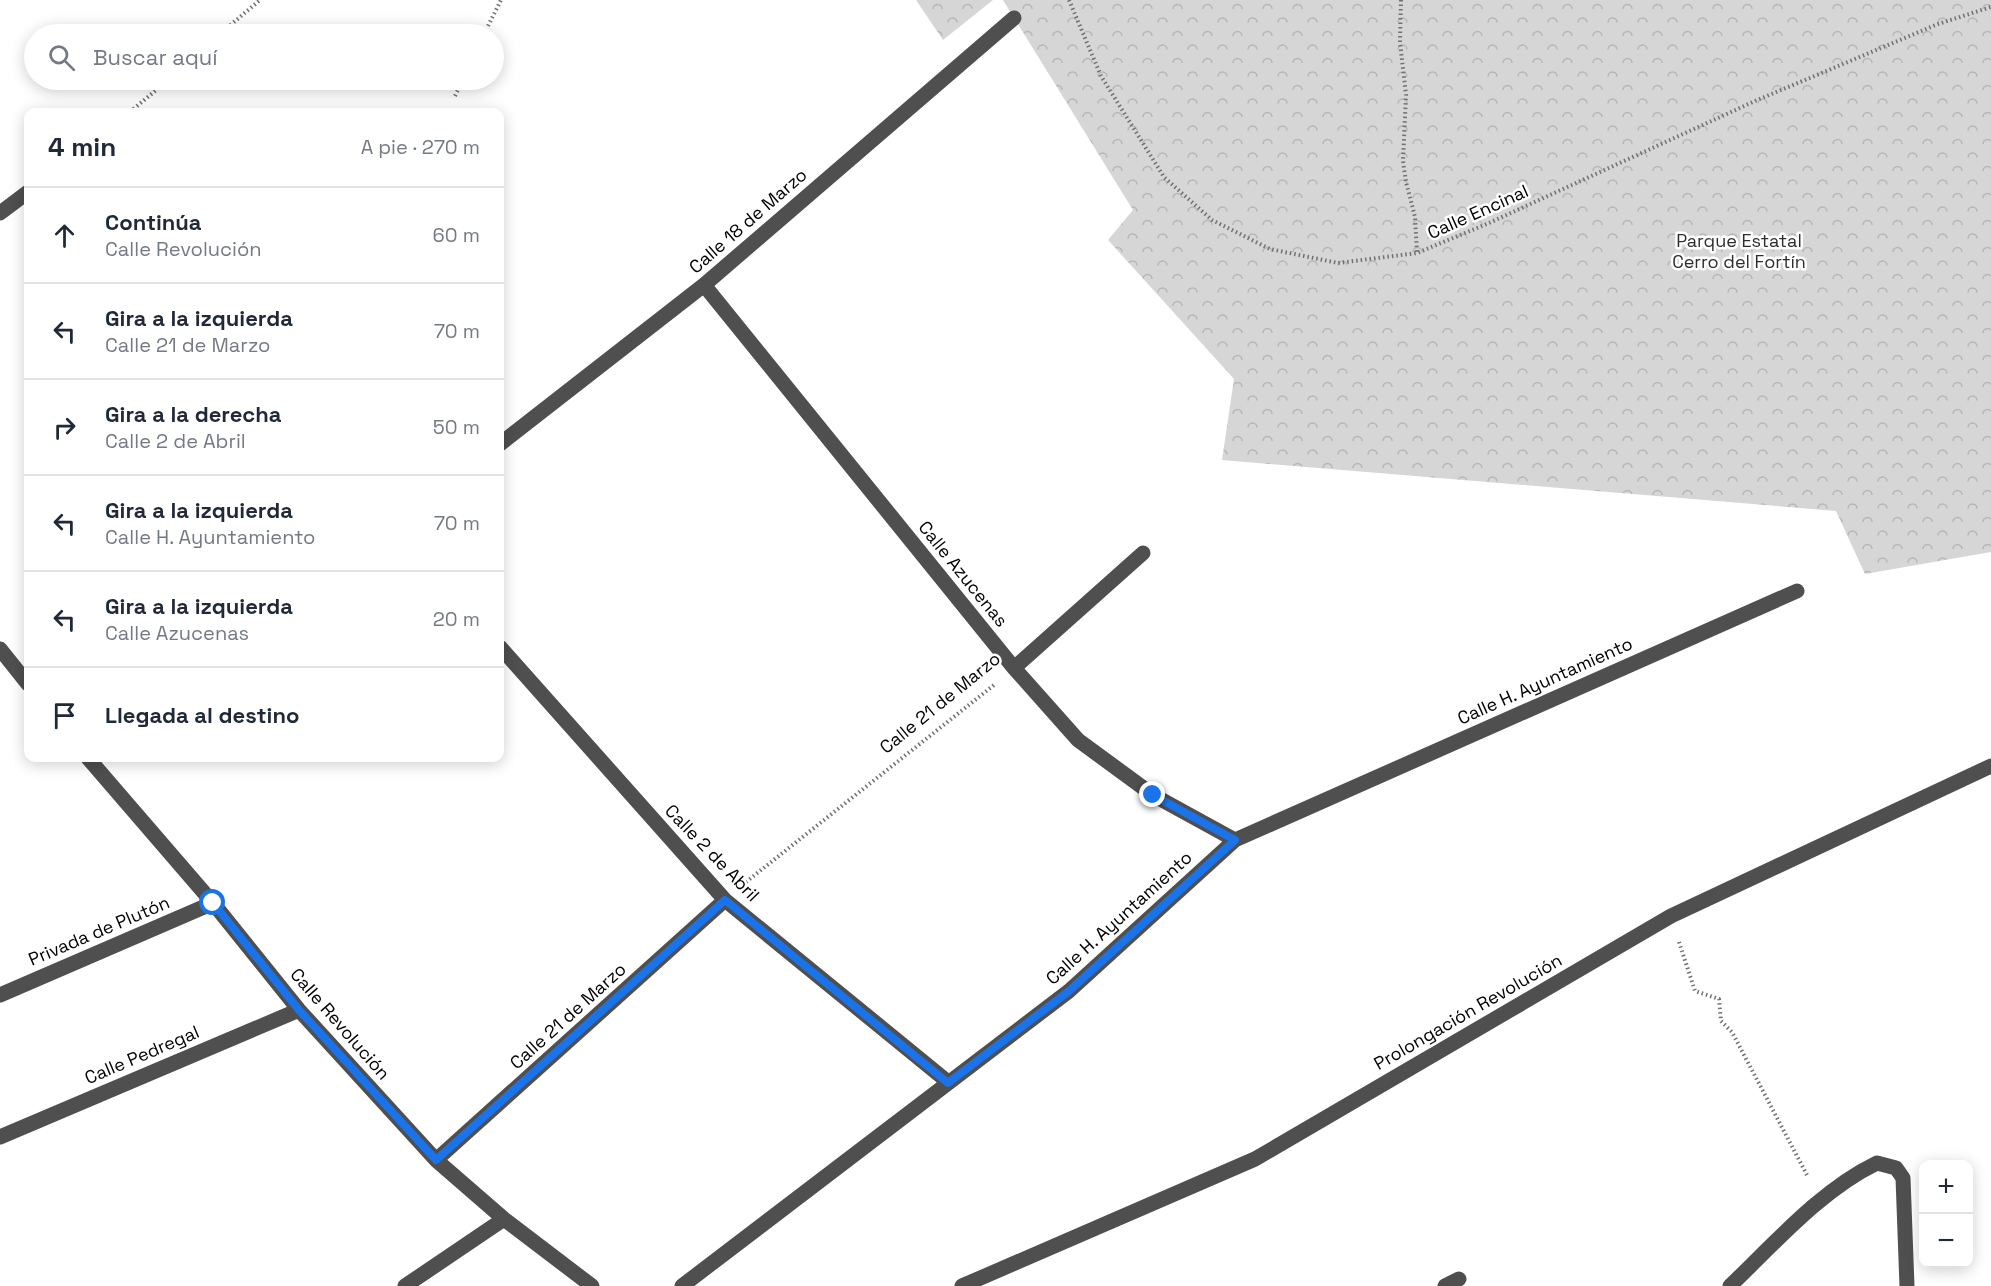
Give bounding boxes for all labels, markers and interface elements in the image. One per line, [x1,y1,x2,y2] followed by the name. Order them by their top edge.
[24,24,504,90] search box
[45,41,78,74] icon: search
[93,43,218,71] text: Buscar aquí
[48,130,116,164] text: 4 min
[361,134,480,160] text: A pie · 270 m
[684,163,811,278] street label: Calle 18 de Marzo
[1424,179,1532,244] street label: Calle Encinal
[105,208,201,236] text: Continúa
[48,219,81,252] icon: ahead
[433,222,480,248] text: 60 m
[1672,229,1806,273] park label: Parque Estatal Cerro del Fortín
[105,236,262,262] text: Calle Revolución
[105,304,293,332] text: Gira a la izquierda
[48,315,81,348] icon: left
[434,318,480,344] text: 70 m
[105,332,270,358] text: Calle 21 de Marzo
[105,400,282,428] text: Gira a la derecha
[48,411,81,444] icon: right
[433,414,480,440] text: 50 m
[105,428,246,454] text: Calle 2 de Abril
[105,496,293,524] text: Gira a la izquierda
[48,507,81,540] icon: left
[434,510,480,536] text: 70 m
[914,516,1013,631] street label: Calle Azucenas
[105,524,315,550] text: Calle H. Ayuntamiento
[105,592,293,620] text: Gira a la izquierda
[48,603,81,636] icon: left
[433,606,480,632] text: 20 m
[105,620,249,646] text: Calle Azucenas
[1454,632,1636,730] street label: Calle H. Ayuntamiento
[875,647,1005,758] street label: Calle 21 de Marzo
[48,699,81,732] icon: arrive
[105,701,299,729] text: Llegada al destino
[1139,781,1165,807] route end
[660,799,765,906] street label: Calle 2 de Abril
[1041,846,1197,990] street label: Calle H. Ayuntamiento
[199,889,225,915] route start
[25,890,173,971] street label: Privada de Plutón
[1370,948,1566,1075] street label: Prolongación Revolución
[505,957,631,1074] street label: Calle 21 de Marzo
[285,963,395,1084] street label: Calle Revolución
[81,1020,203,1089] street label: Calle Pedregal
[1919,1160,1973,1268] map controls
[1919,1160,1973,1214] button: +
[1919,1214,1973,1268] button: −

